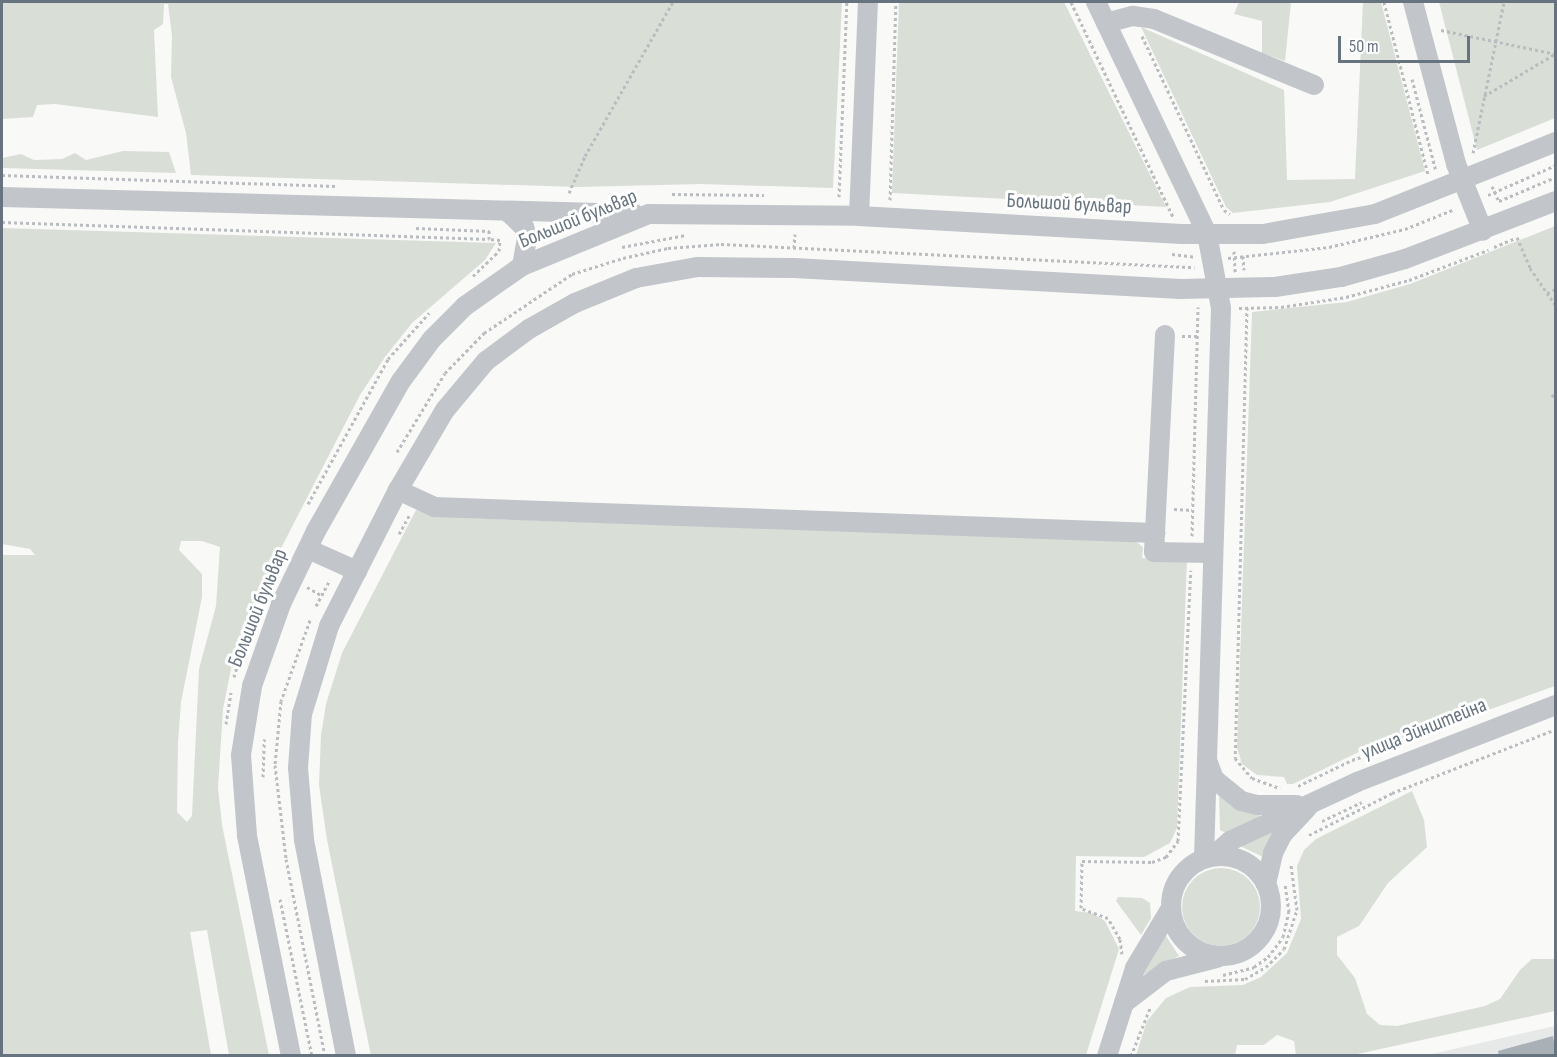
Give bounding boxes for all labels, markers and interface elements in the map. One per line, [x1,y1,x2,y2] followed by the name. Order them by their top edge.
[1341,24,1473,62] scale bar
[1349,36,1379,57] text: 50 m
[515,184,641,254] street label: Большой бульвар
[1006,188,1132,220] street label: Большой бульвар
[223,545,293,671] street label: Большой бульвар
[1358,693,1490,765] street label: улица Эйнштейна

